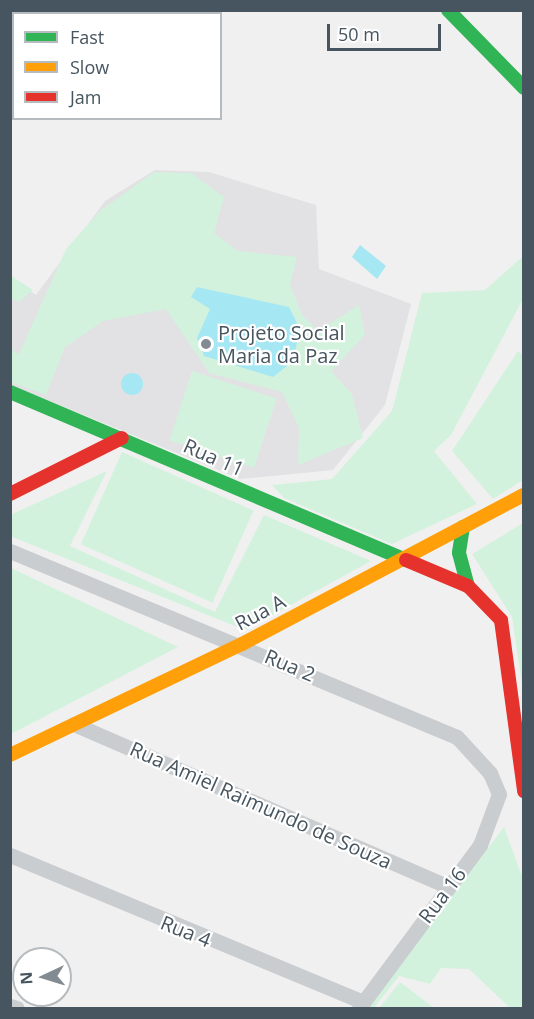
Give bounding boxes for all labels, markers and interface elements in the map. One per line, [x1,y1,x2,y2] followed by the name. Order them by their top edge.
[12,12,222,120] legend
[330,12,444,50] scale bar
[338,22,380,46] text: 50 m
[70,25,104,49] text: Fast
[70,55,109,79] text: Slow
[70,85,102,109] text: Jam
[218,320,345,367] place label: Projeto Social Maria da Paz
[199,337,213,351] marker: Projeto Social Maria da Paz
[180,433,248,481] street label: Rua 11
[231,589,289,635] street label: Rua A
[261,644,319,686] street label: Rua 2
[126,736,396,874] street label: Rua Amiel Raimundo de Souza
[413,862,471,928] street label: Rua 16
[157,910,215,952] street label: Rua 4
[12,947,72,1007] north arrow
[15,971,37,985] text: N

